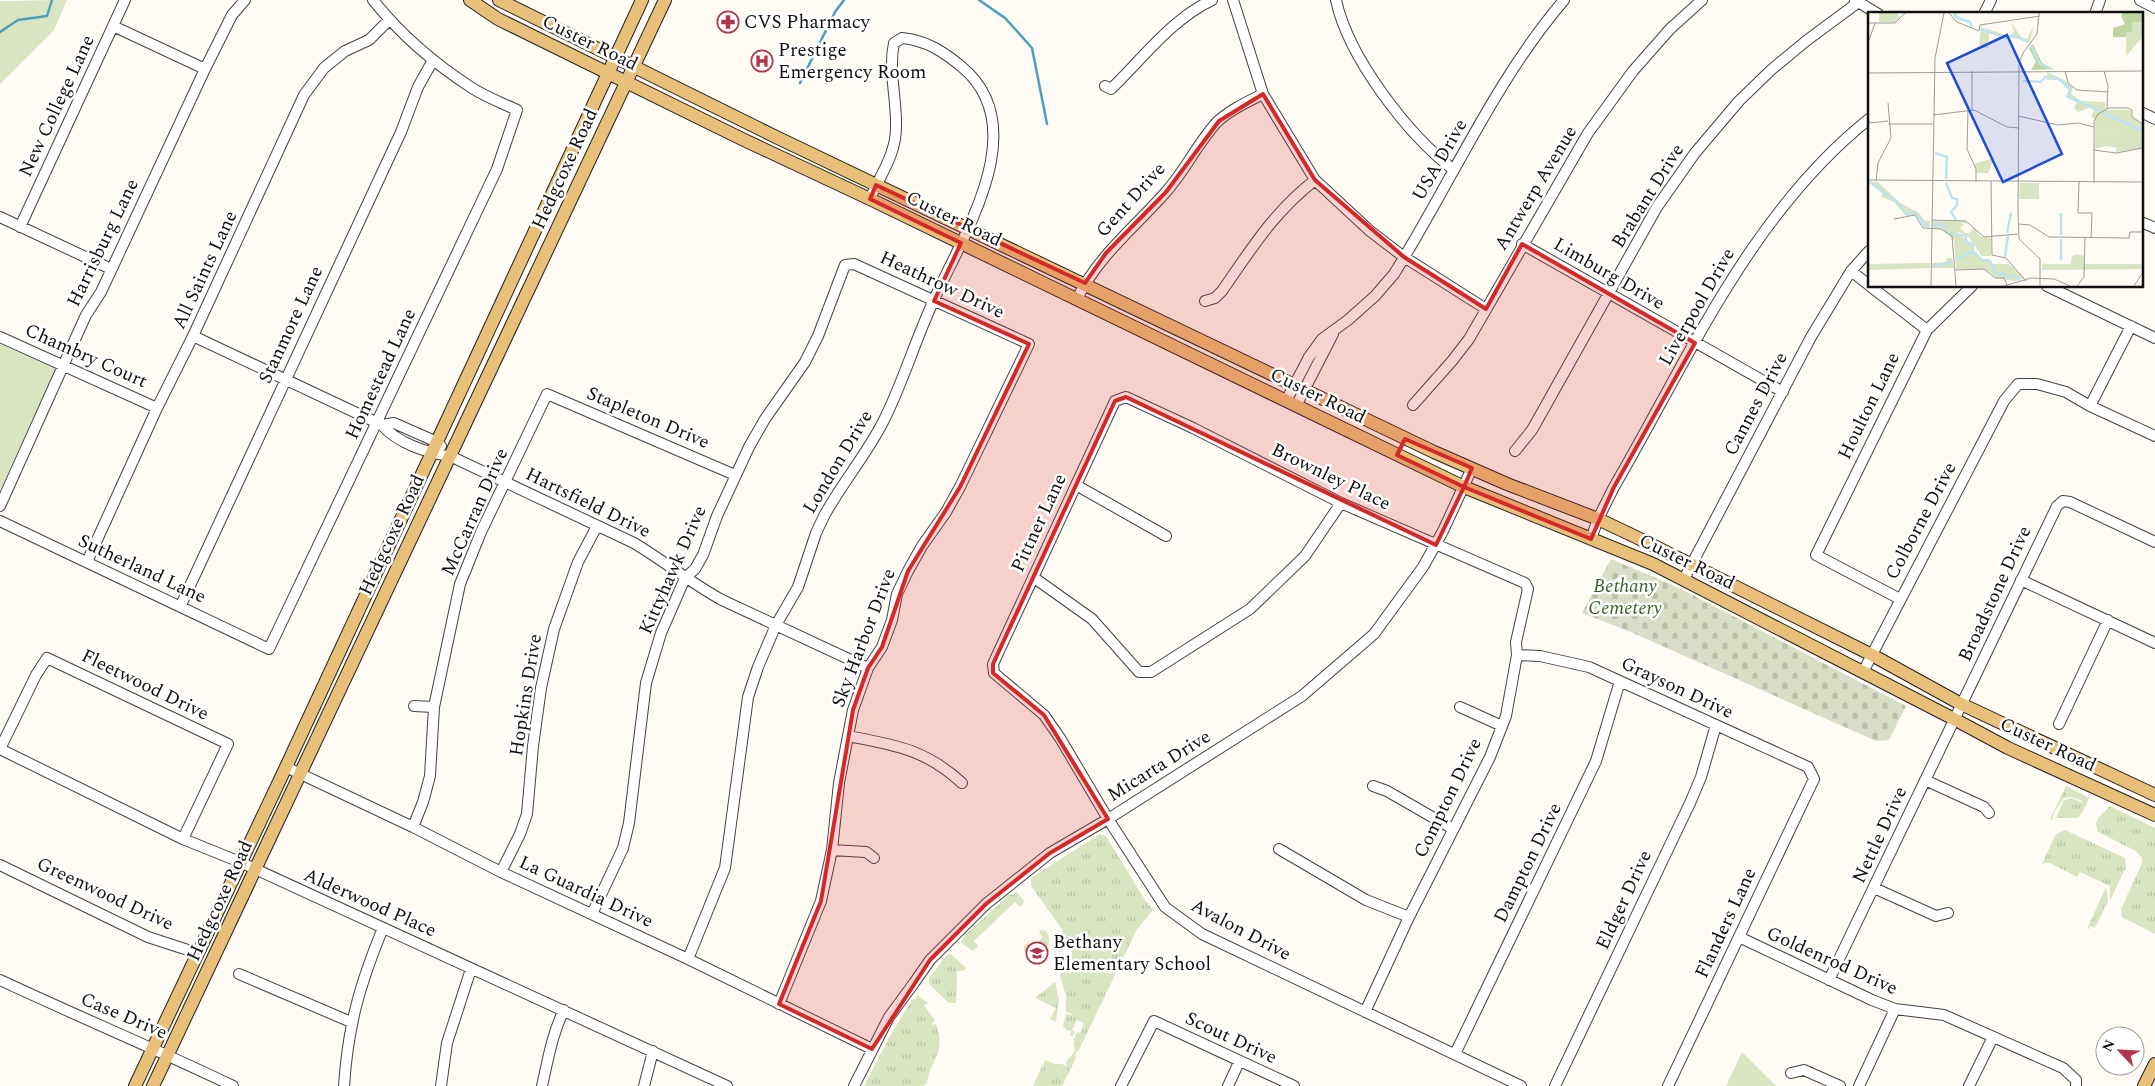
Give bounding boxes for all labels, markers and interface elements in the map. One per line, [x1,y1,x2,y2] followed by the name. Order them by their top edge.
[537,7,643,79] street label: Custer Road
[744,8,871,37] place label: CVS Pharmacy
[716,10,740,34] pharmacy icon: CVS Pharmacy
[1868,12,2142,288] inset map
[11,30,103,182] street label: New College Lane
[778,36,926,87] place label: Prestige Emergency Room
[750,49,774,73] hospital icon: Prestige Emergency Room
[524,104,606,234] street label: Hedgcoxe Road
[1405,113,1475,207] street label: USA Drive
[1487,120,1585,256] street label: Antwerp Avenue
[1604,138,1692,254] street label: Brabant Drive
[1089,156,1173,244] street label: Gent Drive
[59,174,147,312] street label: Harrisburg Lane
[901,183,1007,255] street label: Custer Road
[165,206,245,334] street label: All Saints Lane
[1548,230,1670,318] street label: Limburg Drive
[875,243,1009,327] street label: Heathrow Drive
[1651,243,1743,371] street label: Liverpool Drive
[251,261,331,389] street label: Stanmore Lane
[338,304,424,444] street label: Homestead Lane
[20,316,152,396] street label: Chambry Court
[1716,347,1796,461] street label: Cannes Drive
[1830,347,1908,465] street label: Houlton Lane
[1265,360,1371,432] street label: Custer Road
[582,379,714,457] street label: Stapleton Drive
[796,405,880,519] street label: London Drive
[1266,436,1396,518] street label: Brownley Place
[434,443,516,581] street label: McCarran Drive
[1878,457,1964,585] street label: Colborne Drive
[520,460,656,546] street label: Hartsfield Drive
[1003,469,1075,577] street label: Pittner Lane
[351,470,433,600] street label: Hedgcoxe Road
[632,501,714,639] street label: Kittyhawk Drive
[1951,521,2039,667] street label: Broadstone Drive
[1634,526,1740,598] street label: Custer Road
[73,527,211,611] street label: Sutherland Lane
[824,564,904,712] street label: Sky Harbor Drive
[1588,572,1662,623] park label: Bethany Cemetery
[502,632,550,758] street label: Hopkins Drive
[76,642,214,728] street label: Fleetwood Drive
[1616,649,1738,727] street label: Grayson Drive
[1995,710,2101,780] street label: Custer Road
[1102,723,1216,809] street label: Micarta Drive
[1406,733,1490,863] street label: Compton Drive
[1845,782,1915,888] street label: Nettle Drive
[1486,798,1570,928] street label: Dampton Drive
[179,836,261,966] street label: Hedgcoxe Road
[1588,845,1660,955] street label: Eldger Drive
[514,848,658,936] street label: La Guardia Drive
[32,850,178,938] street label: Greenwood Drive
[299,861,441,945] street label: Alderwood Place
[1688,863,1764,983] street label: Flanders Lane
[1186,891,1296,969] street label: Avalon Drive
[1762,919,1902,1003] street label: Goldenrod Drive
[1053,928,1211,979] place label: Bethany Elementary School
[1025,941,1049,965] school or university icon: Bethany Elementary School
[76,985,172,1047] street label: Case Drive
[1180,1004,1282,1072] street label: Scout Drive
[2095,1026,2145,1076] north arrow
[2097,1036,2121,1055] text: N

